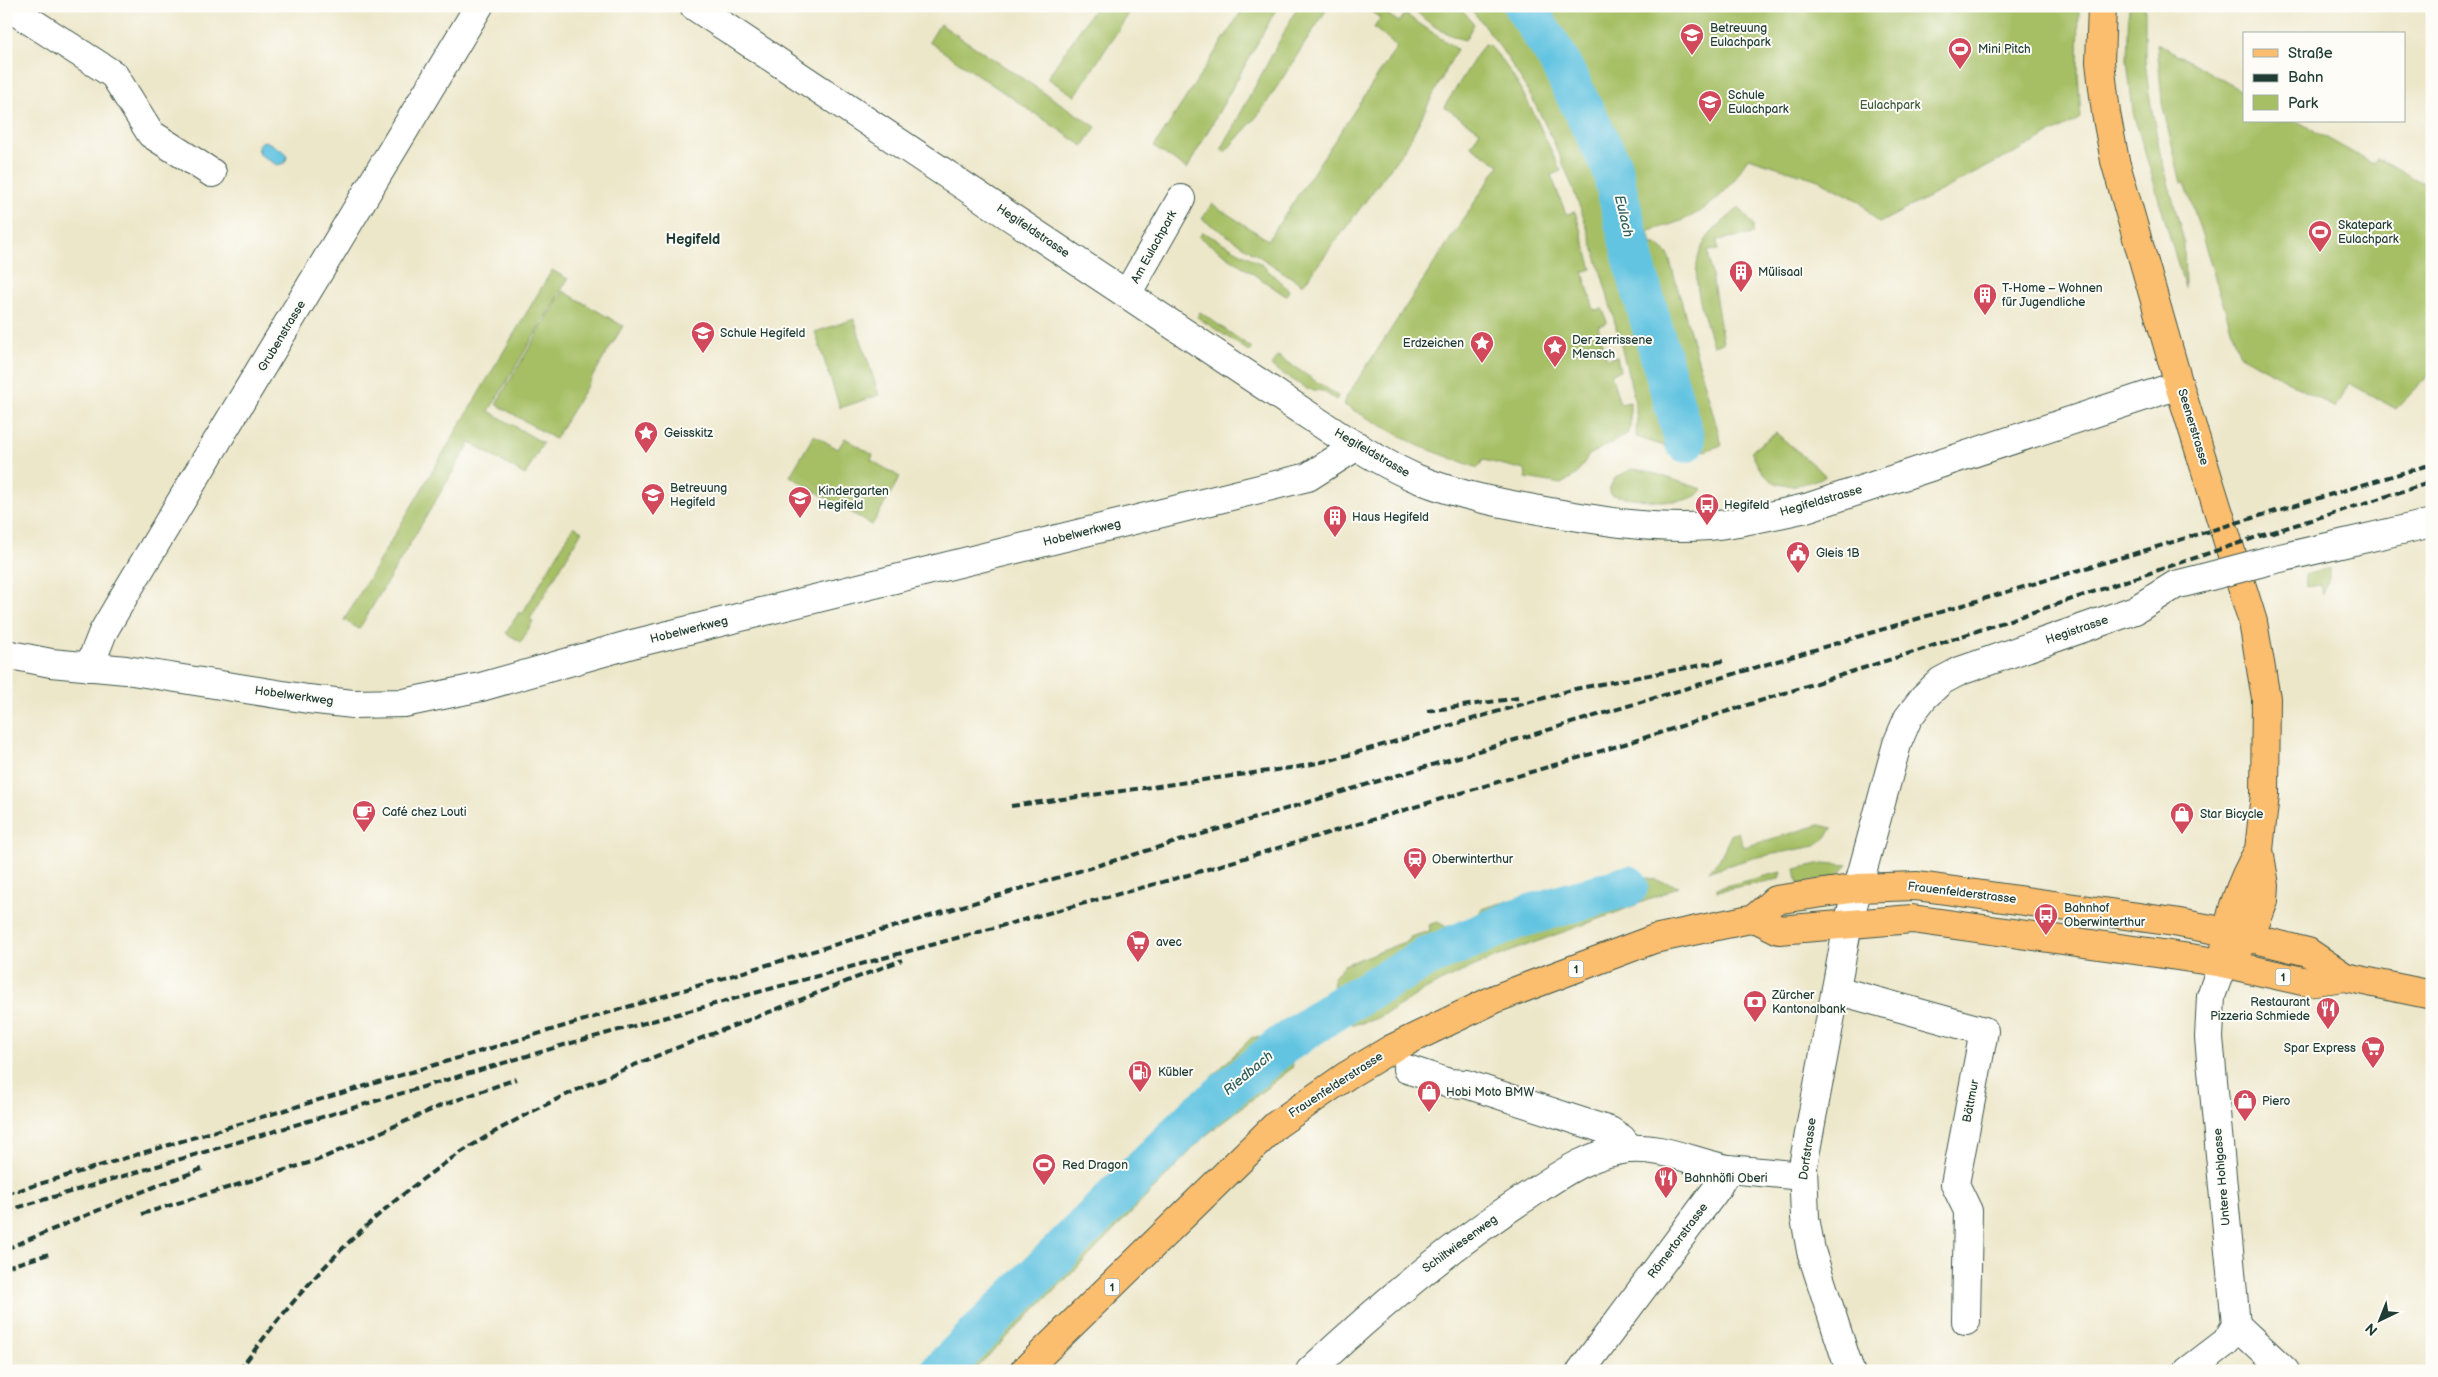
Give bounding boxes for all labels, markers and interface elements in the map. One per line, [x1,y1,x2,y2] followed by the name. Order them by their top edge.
[1710,21,1771,50] place label: Betreuung Eulachpark
[1679,22,1705,56] school or university icon: Betreuung Eulachpark
[2243,32,2406,122] legend
[1947,36,1973,70] sports icon: Mini Pitch
[1978,42,2031,57] place label: Mini Pitch
[2288,44,2333,63] text: Straße
[2288,68,2324,87] text: Bahn
[1728,88,1789,117] place label: Schule Eulachpark
[1697,89,1723,123] school or university icon: Schule Eulachpark
[2288,94,2319,113] text: Park
[1860,98,1920,113] park label: Eulachpark
[1611,193,1637,239] water label: Eulach
[994,201,1072,261] street label: Hegifeldstrasse
[1128,208,1180,286] street label: Am Eulachpark
[2338,218,2399,247] place label: Skatepark Eulachpark
[2307,219,2333,253] sports icon: Skatepark Eulachpark
[666,231,720,248] district label: Hegifeld
[1728,259,1754,293] building icon: Mülisaal
[1758,265,1803,280] place label: Mülisaal
[2002,281,2103,310] place label: T-Home – Wohnen für Jugendliche
[1972,282,1998,316] building icon: T-Home – Wohnen für Jugendliche
[255,298,309,374] street label: Grubenstrasse
[690,320,716,354] school or university icon: Schule Hegifeld
[720,326,805,341] place label: Schule Hegifeld
[1469,330,1495,364] place icon: Erdzeichen
[1572,333,1652,362] place label: Der zerrissene Mensch
[1542,334,1568,368] place icon: Der zerrissene Mensch
[1403,336,1464,351] place label: Erdzeichen
[2174,387,2212,467] street label: Seenerstrasse
[633,420,659,454] place icon: Geisskitz
[1331,425,1413,481] street label: Hegifeldstrasse
[664,426,713,441] place label: Geisskitz
[670,481,727,510] place label: Betreuung Hegifeld
[640,482,666,516] school or university icon: Betreuung Hegifeld
[1778,482,1864,520] street label: Hegifeldstrasse
[818,484,889,513] place label: Kindergarten Hegifeld
[787,485,813,519] school or university icon: Kindergarten Hegifeld
[1694,492,1720,526] bus stop icon: Hegifeld
[1724,498,1770,513] place label: Hegifeld
[1322,504,1348,538] building icon: Haus Hegifeld
[1352,510,1429,525] place label: Haus Hegifeld
[1042,516,1122,550] street label: Hobelwerkweg
[1785,540,1811,574] public building icon: Gleis 1B
[1816,546,1860,561] place label: Gleis 1B
[2044,612,2110,648] street label: Hegistrasse
[649,613,729,647] street label: Hobelwerkweg
[254,683,334,709] street label: Hobelwerkweg
[351,799,377,833] cafe icon: Café chez Louti
[2169,801,2195,835] shop icon: Star Bicycle
[382,805,467,820] place label: Café chez Louti
[2200,807,2263,822] place label: Star Bicycle
[1402,846,1428,880] station icon: Oberwinterthur
[1432,852,1514,867] place label: Oberwinterthur
[1907,879,2017,907] street label: Frauenfelderstrasse
[2064,901,2146,930] place label: Bahnhof Oberwinterthur
[2033,902,2059,936] bus stop icon: Bahnhof Oberwinterthur
[1125,929,1151,963] supermarket icon: avec
[1156,935,1182,950] place label: avec
[1568,961,1584,978] road number: 1
[2276,969,2290,986] road number: 1
[1771,988,1846,1017] place label: Zürcher Kantonalbank
[1742,989,1768,1023] bank icon: Zürcher Kantonalbank
[2210,995,2310,1024] place label: Restaurant Pizzeria Schmiede
[2315,996,2341,1030] restaurant icon: Restaurant Pizzeria Schmiede
[2360,1035,2386,1069] supermarket icon: Spar Express
[2284,1041,2356,1056] place label: Spar Express
[1220,1047,1277,1099] water label: Riedbach
[1286,1049,1386,1121] street label: Frauenfelderstrasse
[1127,1059,1153,1093] fuel station icon: Kübler
[1158,1065,1194,1080] place label: Kübler
[1960,1078,1983,1124] street label: Bättmur
[1416,1079,1442,1113] shop icon: Hobi Moto BMW
[1446,1085,1534,1100] place label: Hobi Moto BMW
[2232,1088,2258,1122] shop icon: Piero
[2262,1094,2291,1109] place label: Piero
[1796,1117,1820,1181] street label: Dorfstrasse
[2210,1128,2234,1226] street label: Untere Hohlgasse
[1031,1152,1057,1186] sports icon: Red Dragon
[1062,1158,1128,1173] place label: Red Dragon
[1653,1165,1679,1199] restaurant icon: Bahnhöfli Oberi
[1684,1171,1768,1186] place label: Bahnhöfli Oberi
[1645,1200,1711,1282] street label: Römertorstrasse
[1420,1212,1501,1276] street label: Schiltwiesenweg
[1104,1278,1120,1295] road number: 1
[2356,1294,2406,1344] north arrow
[2362,1319,2381,1339] text: N

